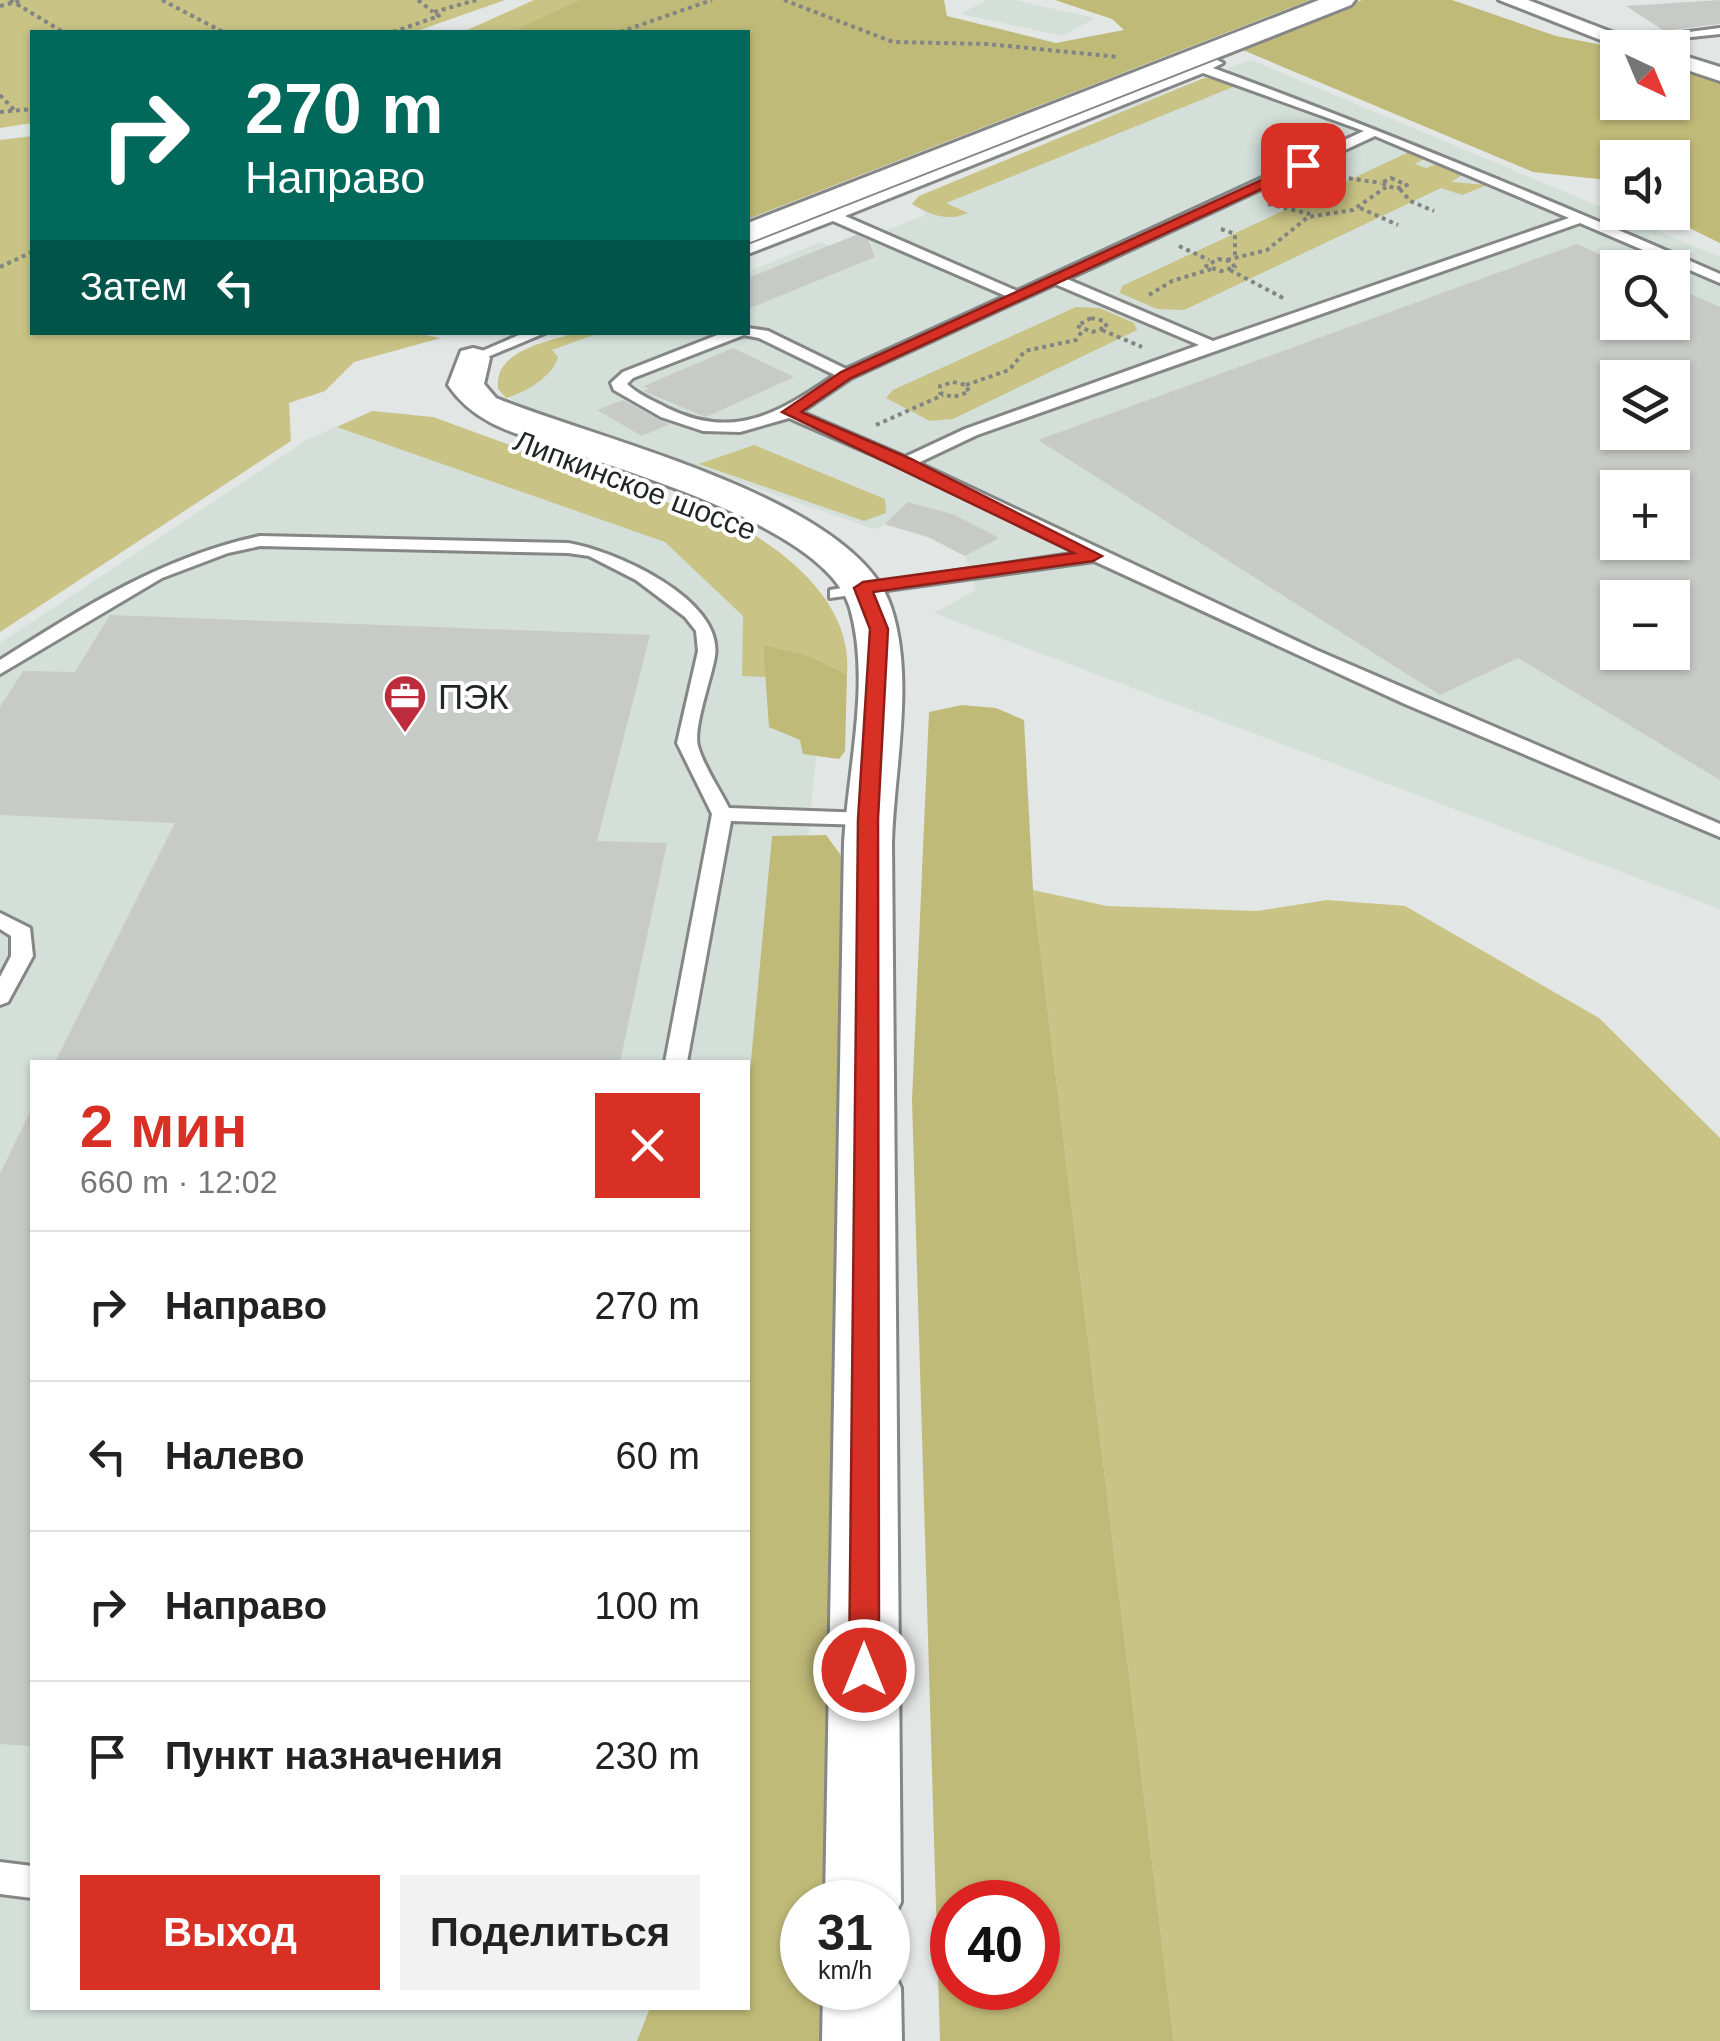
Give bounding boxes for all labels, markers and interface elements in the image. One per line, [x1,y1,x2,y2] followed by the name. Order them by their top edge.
[1600,30,1690,120] north arrow
[1600,30,1690,670] map controls
[80,70,210,200] icon: right
[245,70,443,148] text: 270 m
[1261,123,1346,208] pin
[1276,138,1331,193] icon: arrive
[1600,140,1690,230] button: sound
[245,152,425,203] text: Направо
[1600,250,1690,340] button: search
[208,260,263,315] icon: left
[80,266,188,308] text: Затем
[1600,360,1690,450] button: layers
[509,424,761,546] street label: Липкинское шоссе
[1600,470,1690,560] button: +
[1600,580,1690,670] button: −
[382,673,428,734] office icon: ПЭК
[438,677,509,716] place label: ПЭК
[80,1093,248,1160] text: 2 мин
[595,1093,700,1198] button: close
[80,1164,277,1200] text: 660 m · 12:02
[80,1279,135,1334] icon: right
[165,1285,327,1327] text: Направо
[594,1285,700,1327] text: 270 m
[80,1429,135,1484] icon: left
[165,1435,304,1477] text: Налево
[616,1435,700,1477] text: 60 m
[80,1579,135,1634] icon: right
[165,1585,327,1627] text: Направо
[594,1585,700,1627] text: 100 m
[812,1618,916,1722] position arrow
[80,1729,135,1784] icon: arrive
[165,1735,503,1777] text: Пункт назначения
[594,1735,700,1777] text: 230 m
[80,1875,380,1990] button: Выход
[400,1875,700,1990] button: Поделиться
[930,1880,1060,2010] speed limit sign: 40
[817,1905,873,1961] text: 31
[818,1956,872,1984] text: km/h

